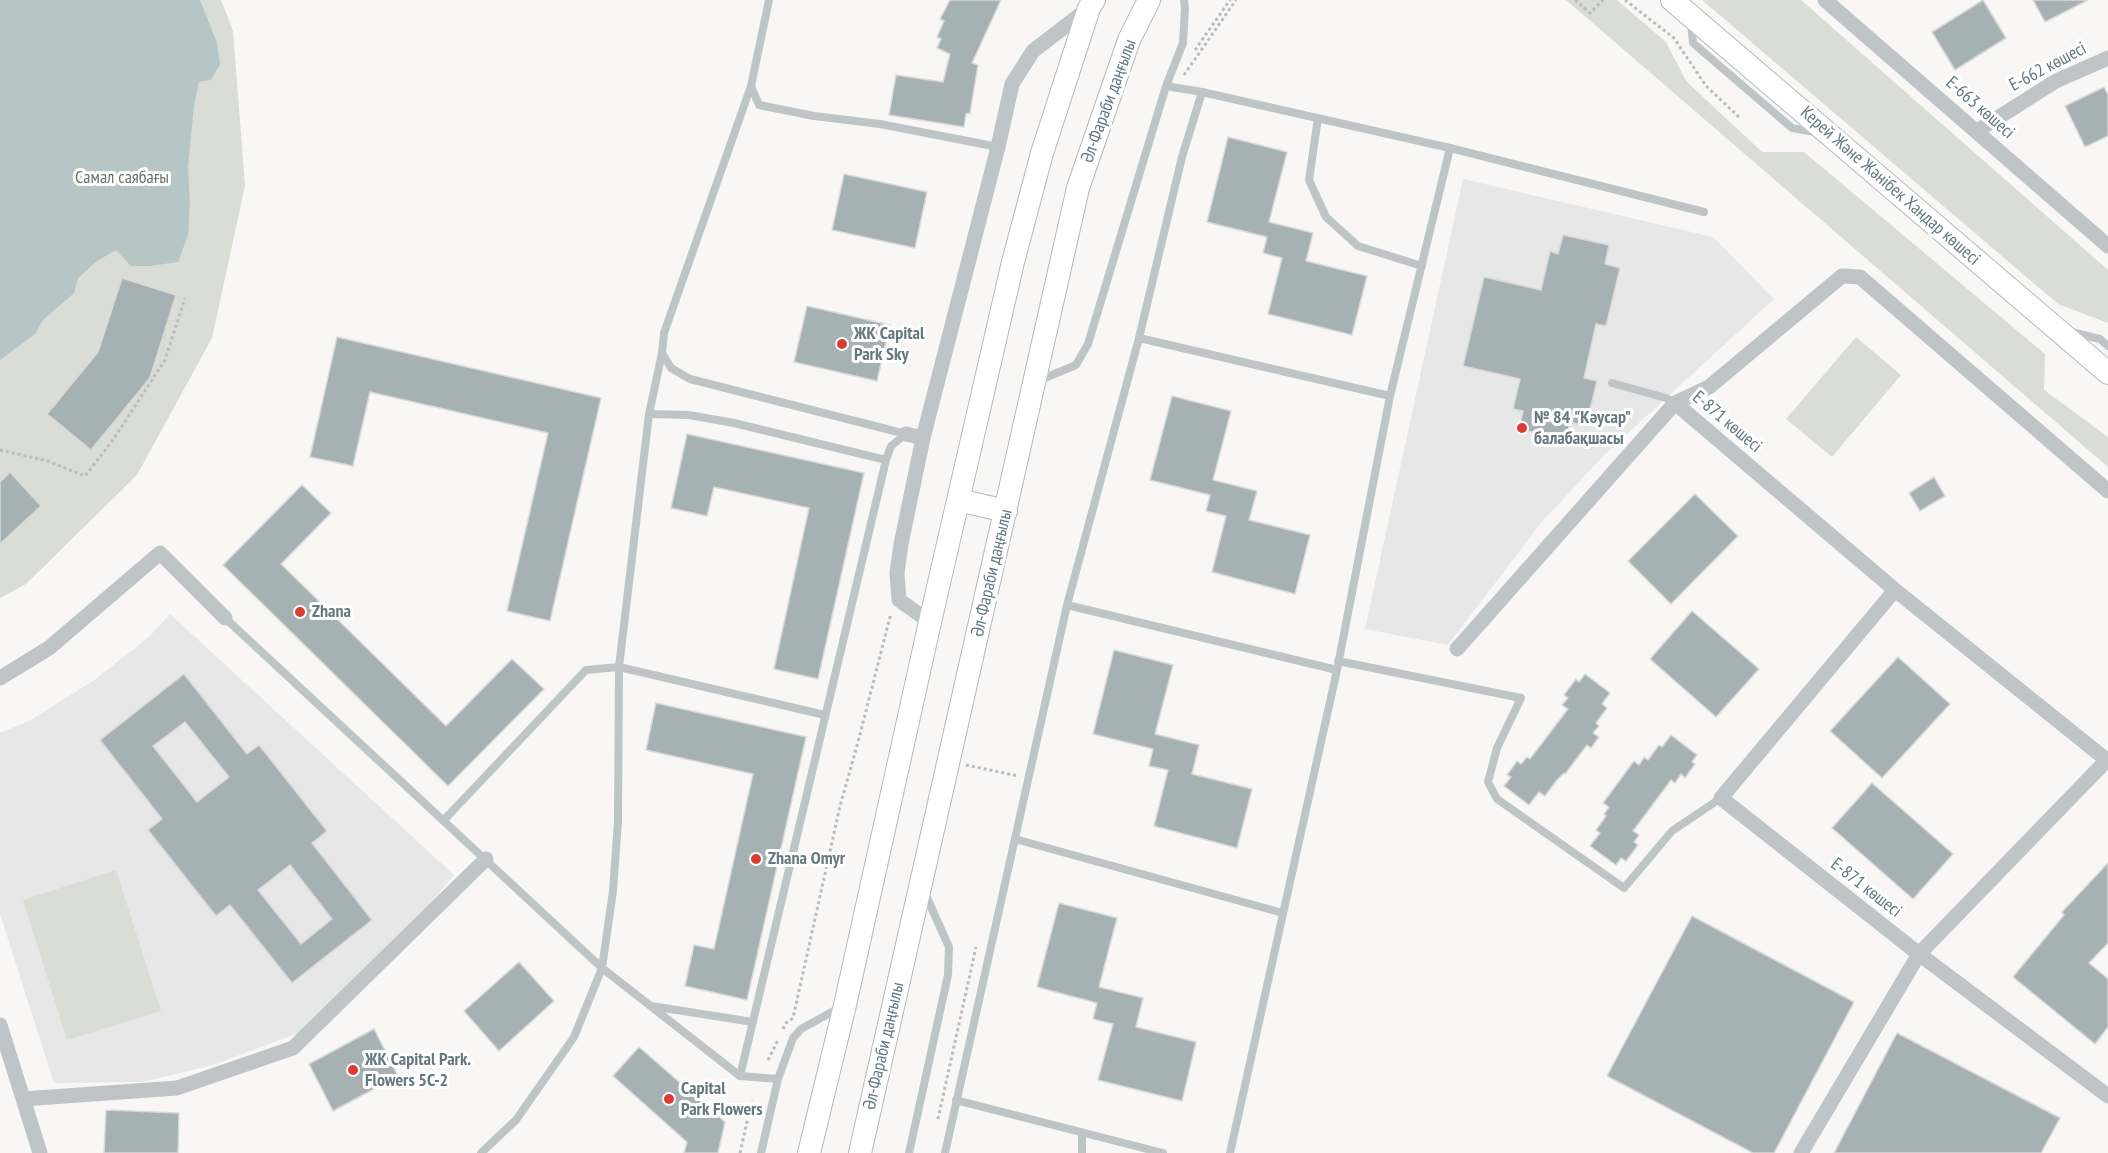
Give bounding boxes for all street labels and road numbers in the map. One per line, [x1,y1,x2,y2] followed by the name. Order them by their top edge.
[1077,36,1141,166] street label: Әл-Фараби даңғылы
[2006,38,2090,96] street label: Е-662 көшесі
[1941,72,2019,144] street label: Е-663 көшесі
[1796,102,1984,270] street label: Керей Және Жәнібек Хандар көшесі
[1688,387,1766,457] street label: Е-871 көшесі
[967,507,1017,639] street label: Әл-Фараби даңғылы
[1826,854,1906,922] street label: Е-871 көшесі
[859,980,909,1112] street label: Әл-Фараби даңғылы

